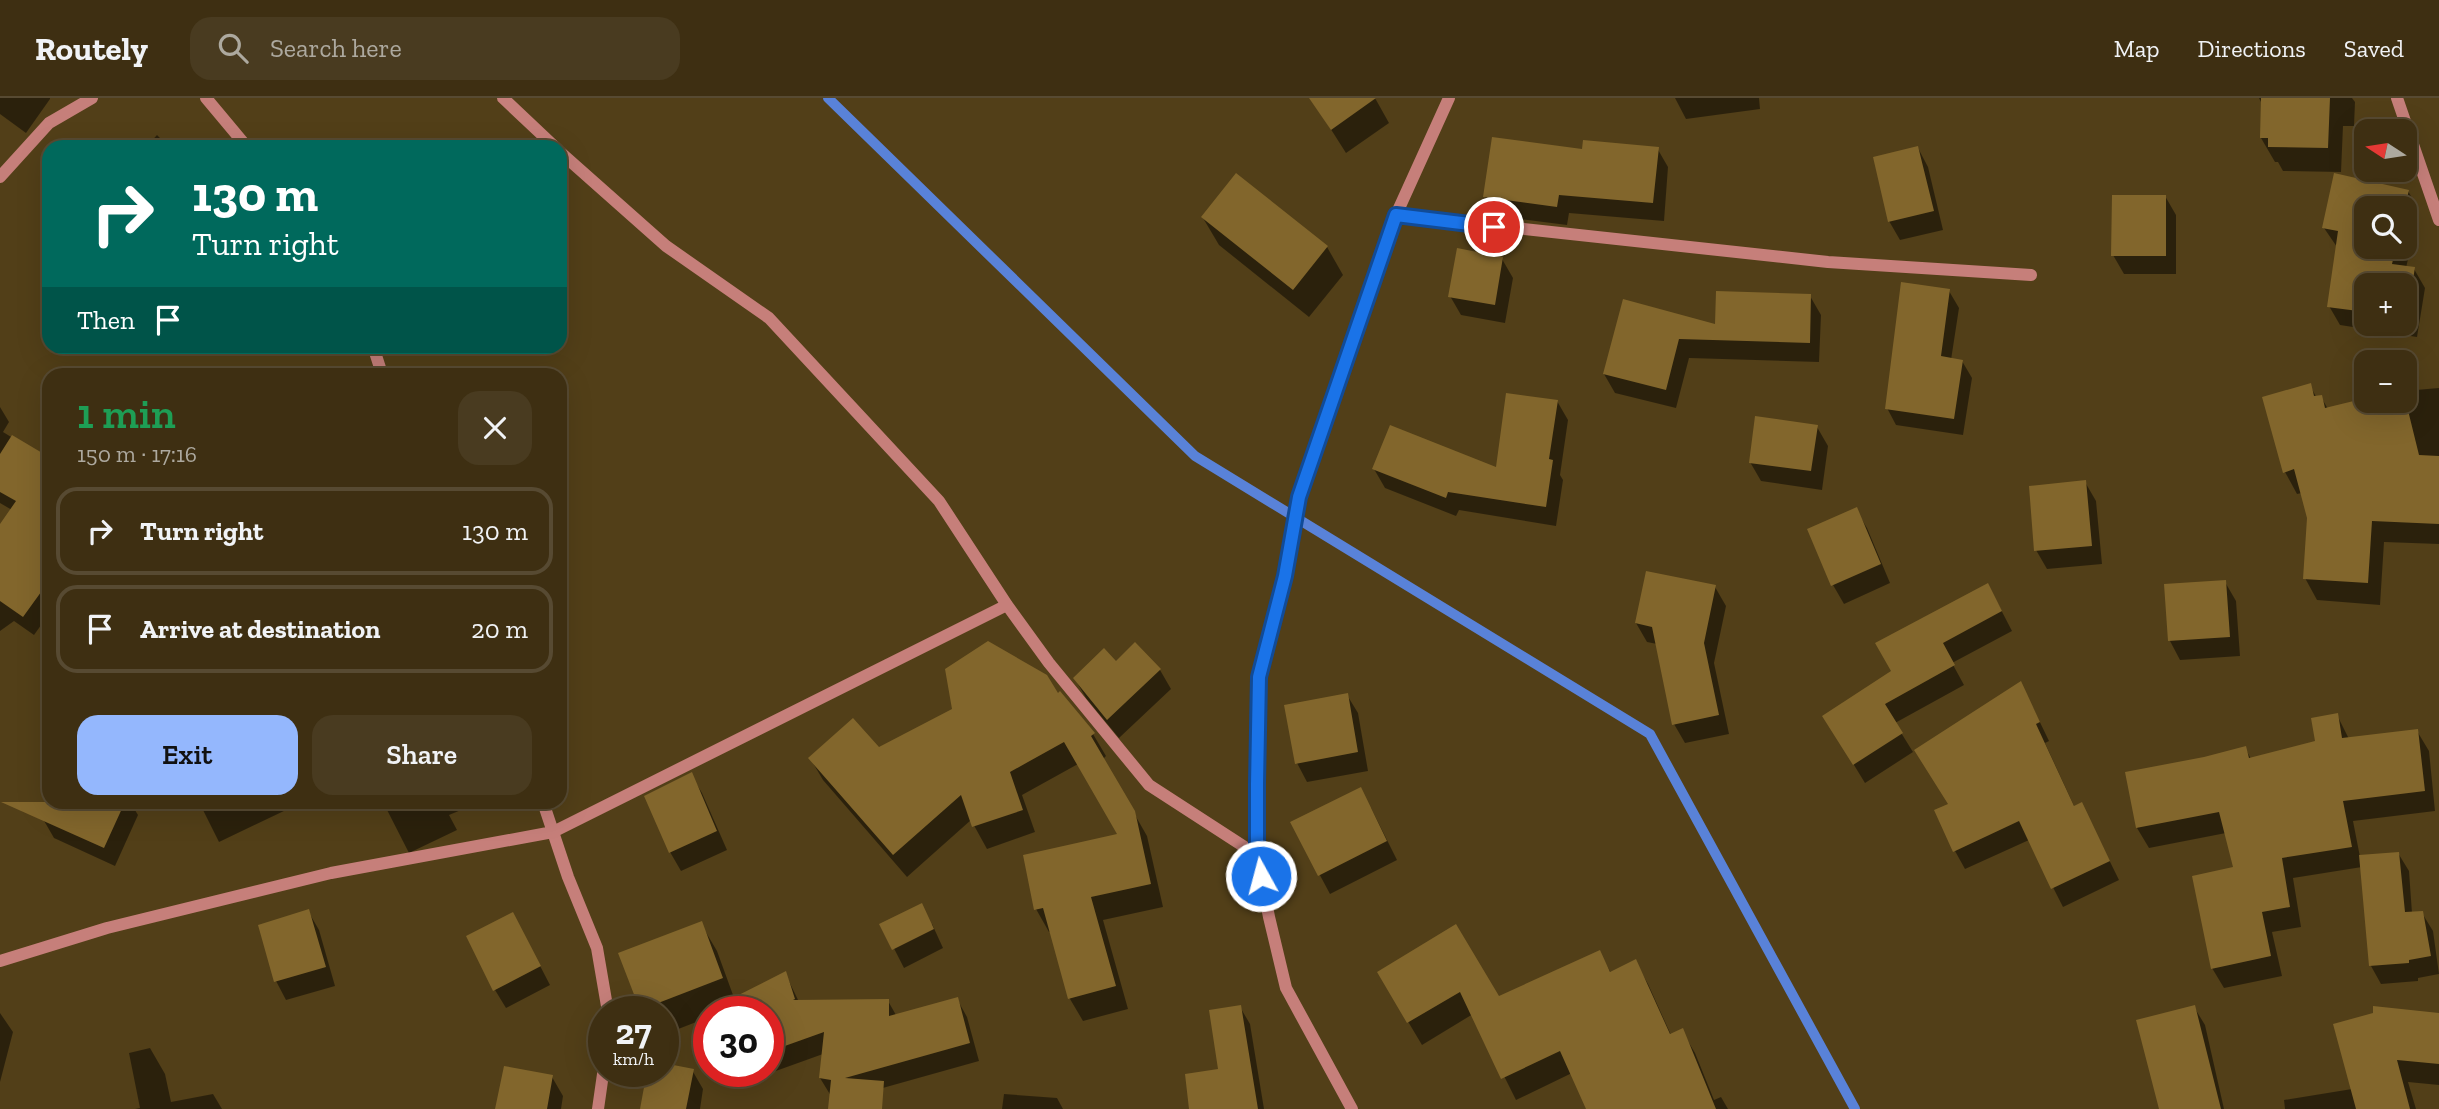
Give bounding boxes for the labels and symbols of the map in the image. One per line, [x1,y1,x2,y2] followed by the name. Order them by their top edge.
[2354,119,2417,182] north arrow
[1464,197,1524,257] pin
[1224,839,1298,913] position arrow
[693,996,784,1087] speed limit sign: 30

